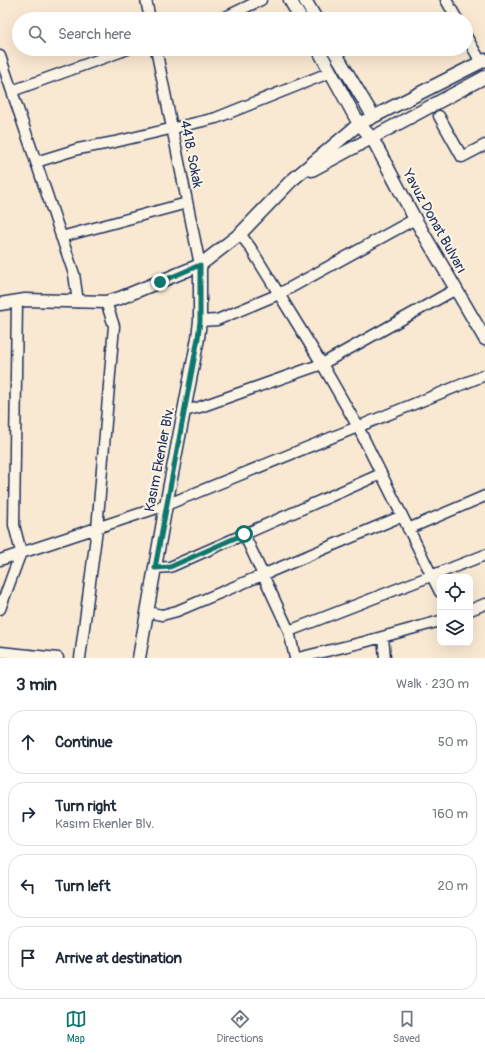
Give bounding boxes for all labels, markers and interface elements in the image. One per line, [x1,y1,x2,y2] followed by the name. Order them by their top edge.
[12,12,473,56] search box
[26,23,48,45] icon: search
[58,25,131,44] text: Search here
[177,119,206,190] street label: 4418. Sokak
[398,165,470,276] street label: Yavuz Donat Bulvarı
[151,273,169,291] route end
[141,405,178,513] street label: Kasım Ekenler Blv.
[235,525,253,543] route start
[437,574,473,646] map controls
[437,574,473,610] button: locate
[437,610,473,646] button: layers
[16,674,57,695] text: 3 min
[396,676,469,692] text: Walk · 230 m
[17,731,39,753] icon: ahead
[55,733,113,752] text: Continue
[438,734,468,750] text: 50 m
[55,797,116,816] text: Turn right
[17,803,39,825] icon: right
[432,806,468,822] text: 160 m
[55,816,154,832] text: Kasım Ekenler Blv.
[17,875,39,897] icon: left
[55,877,111,896] text: Turn left
[437,878,468,894] text: 20 m
[17,947,39,969] icon: arrive
[55,949,182,968] text: Arrive at destination
[65,1008,87,1045] tab: Map
[217,1008,263,1045] tab: Directions
[393,1008,420,1045] tab: Saved

